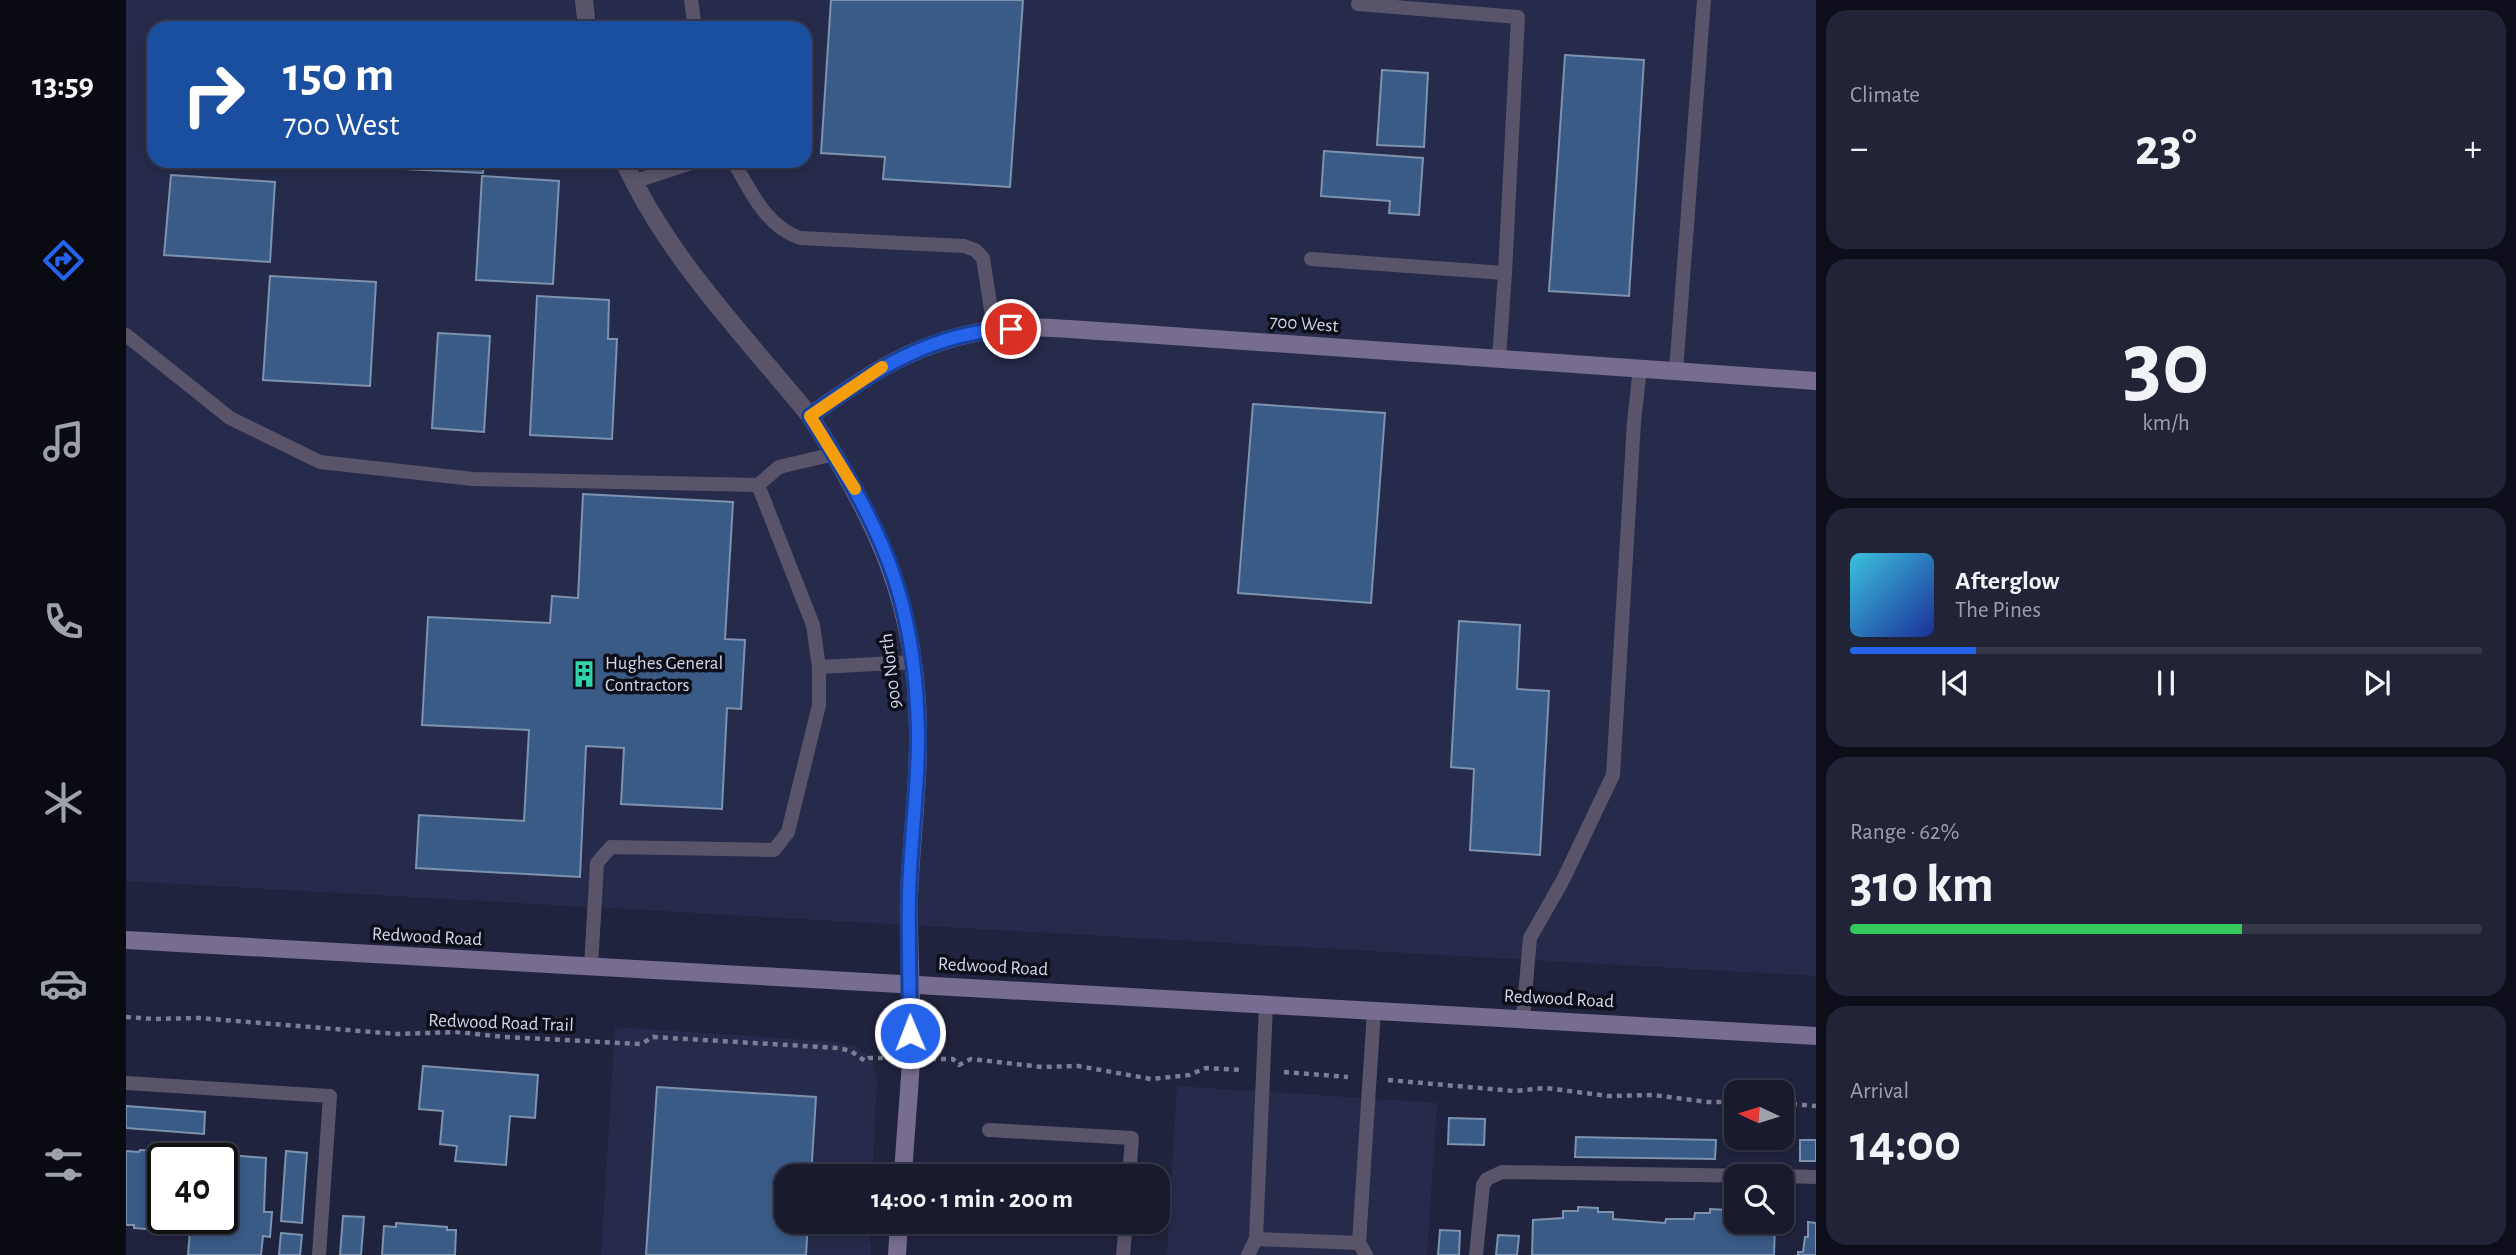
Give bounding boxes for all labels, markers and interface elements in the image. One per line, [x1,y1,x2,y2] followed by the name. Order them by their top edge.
[168,49,259,140] icon: right
[283,51,394,100] text: 150 m
[32,69,94,101] text: 13:59
[1850,84,1920,107] text: Climate
[283,109,399,141] text: 700 West
[2135,122,2197,174] text: 23°
[1850,130,1868,168] text: −
[2464,130,2482,168] text: +
[39,236,88,285] icon: directions
[981,299,1041,359] pin
[992,310,1030,348] icon: arrive
[1269,312,1339,336] street label: 700 West
[2123,319,2209,410] text: 30
[2142,412,2190,435] text: km/h
[39,417,88,466] icon: music
[1955,568,2059,594] text: Afterglow
[39,597,88,646] icon: phone
[1955,599,2041,622] text: The Pines
[877,632,905,710] street label: 900 North
[605,654,723,695] place label: Hughes General Contractors
[569,659,599,689] building icon: Hughes General Contractors
[1936,664,1974,702] icon: previous
[2147,664,2185,702] icon: pause
[2358,664,2396,702] icon: next
[39,778,88,827] icon: climate
[1850,821,1959,844] text: Range · 62%
[1850,859,1994,911] text: 310 km
[371,925,483,949] street label: Redwood Road
[937,955,1049,979] street label: Redwood Road
[39,959,88,1008] icon: car
[1503,987,1615,1011] street label: Redwood Road
[873,996,947,1070] position arrow
[428,1011,574,1035] street label: Redwood Road Trail
[1724,1080,1794,1150] north arrow
[1724,1080,1794,1234] map controls
[1850,1080,1909,1103] text: Arrival
[1850,1118,1961,1170] text: 14:00
[39,1140,88,1189] icon: filters
[147,1143,238,1234] speed limit sign: 40
[1724,1164,1794,1234] button: search
[871,1186,1073,1212] text: 14:00 · 1 min · 200 m

